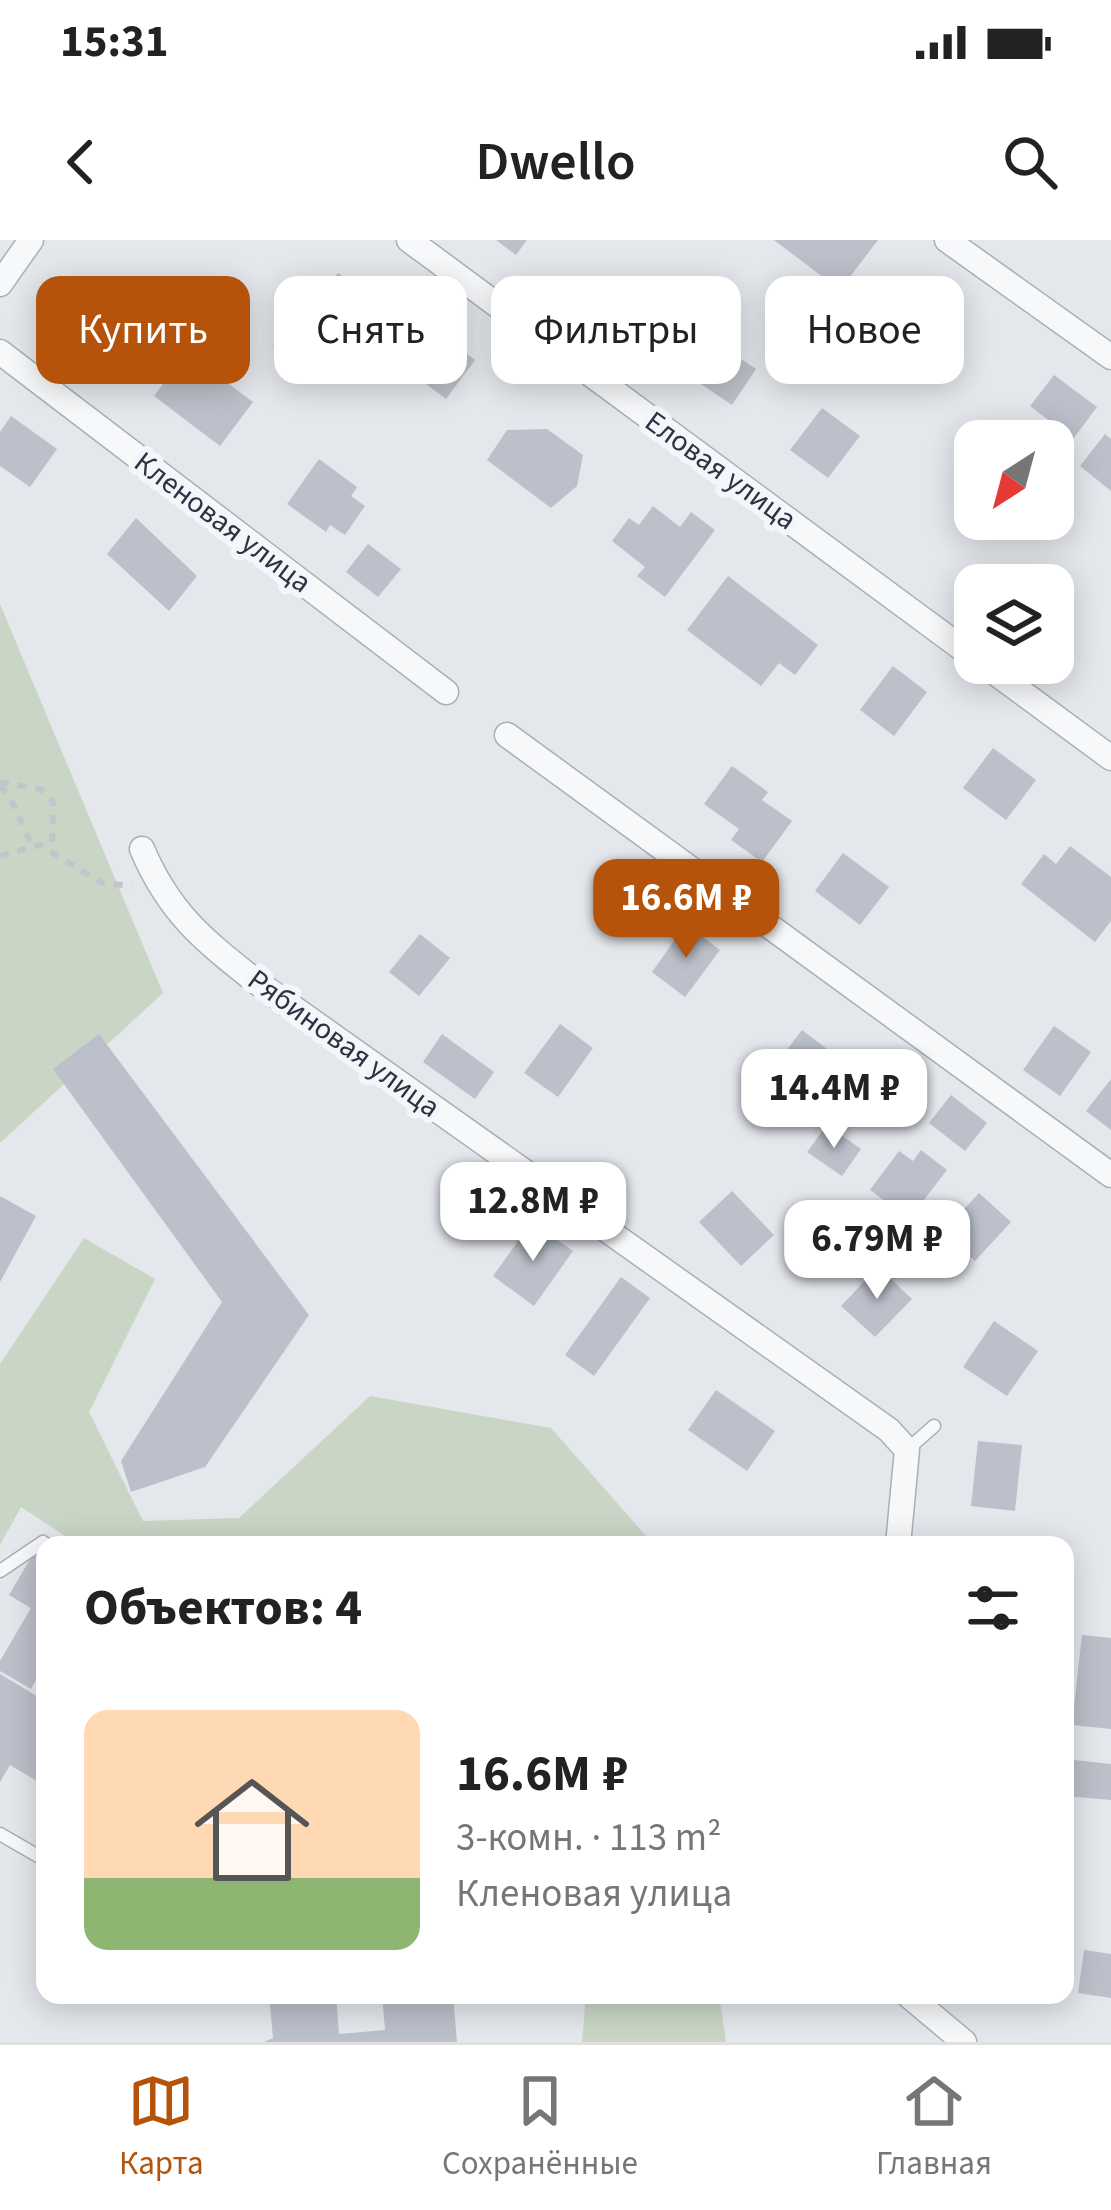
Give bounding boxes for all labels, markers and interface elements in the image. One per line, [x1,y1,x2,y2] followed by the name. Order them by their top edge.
[60,10,169,74] text: 15:31
[475,124,636,201] text: Dwello
[48,129,114,195] icon: back
[997,129,1063,195] icon: search
[36,276,250,384] chip: Купить
[274,276,467,384] chip: Снять
[491,276,741,384] chip: Фильтры
[765,276,964,384] chip: Новое
[636,401,806,540] street label: Еловая улица
[954,420,1074,540] north arrow
[954,420,1074,684] map controls
[125,441,320,603] street label: Кленовая улица
[954,564,1074,684] button: layers
[575,859,797,961] pin: 16.6M ₽
[620,870,752,926] text: 16.6M ₽
[239,959,449,1128] street label: Рябиновая улица
[723,1049,945,1151] pin: 14.4M ₽
[768,1060,900,1116] text: 14.4M ₽
[422,1162,644,1264] pin: 12.8M ₽
[467,1173,599,1229] text: 12.8M ₽
[766,1200,988,1302] pin: 6.79M ₽
[811,1211,943,1267] text: 6.79M ₽
[84,1572,362,1644] text: Объектов: 4
[960,1575,1026,1641] icon: filters
[456,1738,628,1810] text: 16.6M ₽
[180,1758,324,1902] icon: home
[456,1810,722,1866] text: 3-комн. · 113 m²
[456,1866,732,1922] text: Кленовая улица
[119,2068,204,2187] tab: Карта
[442,2068,638,2187] tab: Сохранённые
[876,2068,992,2187] tab: Главная

